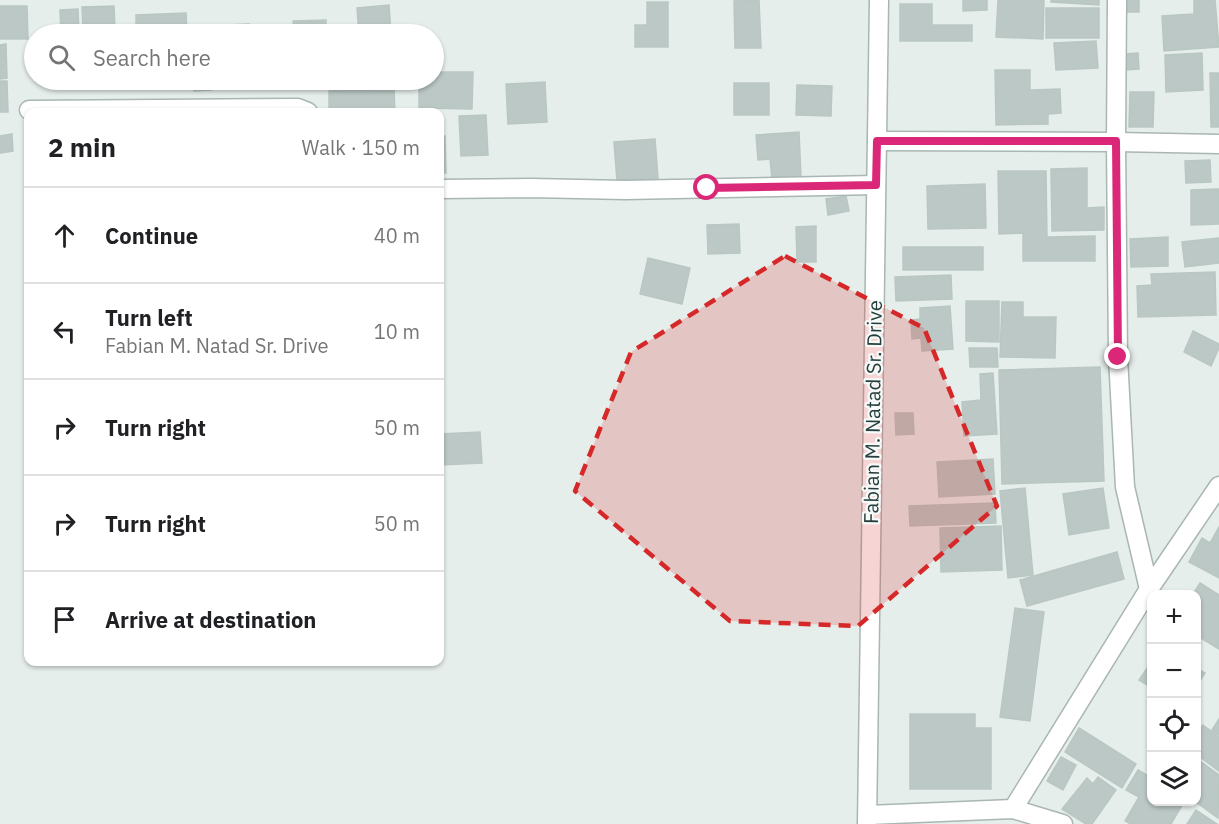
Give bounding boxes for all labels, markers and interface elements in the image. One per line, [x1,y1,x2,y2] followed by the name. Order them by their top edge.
[24,24,444,90] search box
[45,41,78,74] icon: search
[93,43,211,72] text: Search here
[48,130,116,164] text: 2 min
[302,134,420,161] text: Walk · 150 m
[693,174,719,200] route start
[48,219,81,252] icon: ahead
[105,221,198,250] text: Continue
[374,222,420,249] text: 40 m
[857,300,888,524] street label: Fabian M. Natad Sr. Drive
[105,303,193,332] text: Turn left
[48,315,81,348] icon: left
[374,318,420,345] text: 10 m
[105,332,329,359] text: Fabian M. Natad Sr. Drive
[1104,343,1130,369] route end
[48,411,81,444] icon: right
[105,413,206,442] text: Turn right
[374,414,420,441] text: 50 m
[48,507,81,540] icon: right
[105,509,206,538] text: Turn right
[374,510,420,537] text: 50 m
[1147,590,1201,806] map controls
[1147,590,1201,644] button: +
[48,603,81,636] icon: arrive
[105,605,316,634] text: Arrive at destination
[1147,644,1201,698] button: −
[1147,698,1201,752] button: locate
[1147,752,1201,806] button: layers

